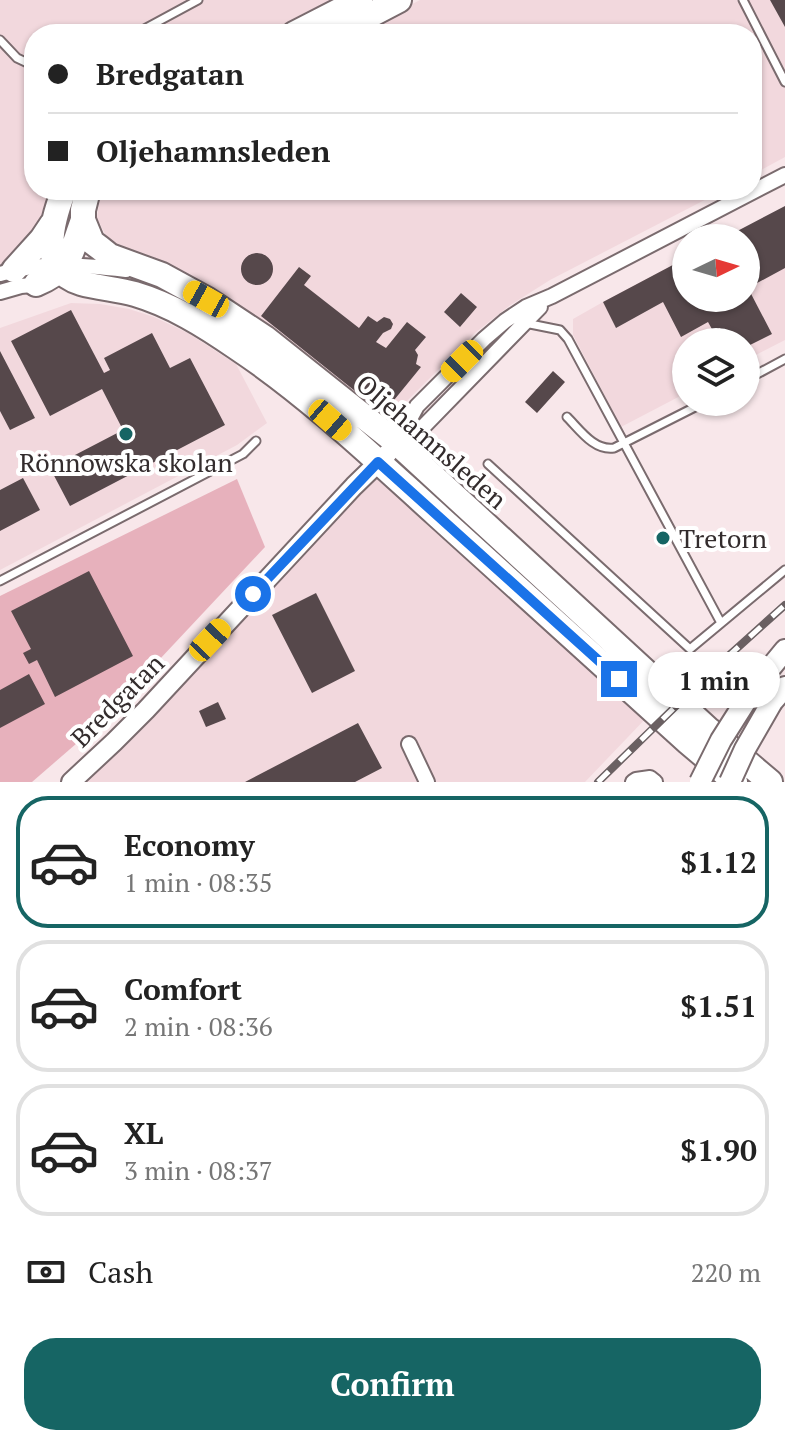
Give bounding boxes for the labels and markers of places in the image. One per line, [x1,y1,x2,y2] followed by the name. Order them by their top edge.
[117,425,135,443] marker: Rönnowska skolan
[19,445,233,479] place label: Rönnowska skolan
[679,521,767,555] place label: Tretorn
[654,529,672,547] marker: Tretorn

